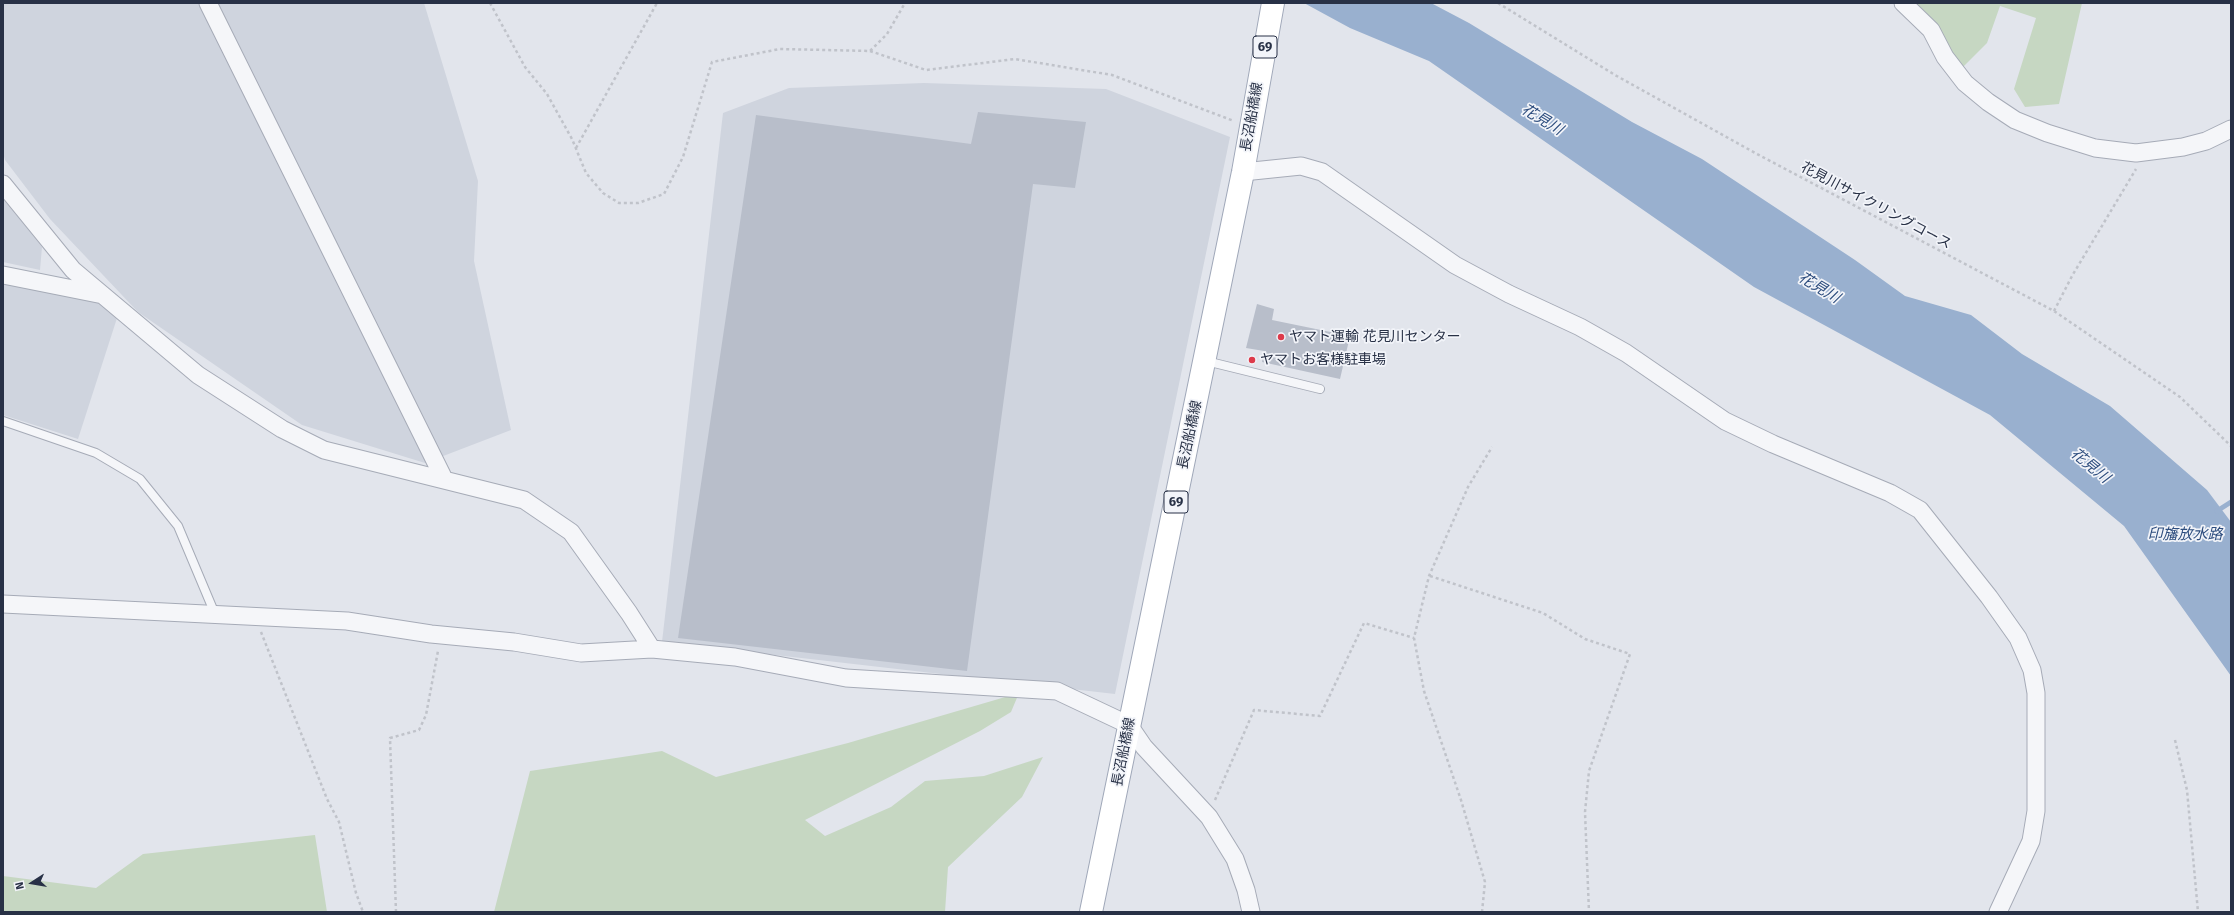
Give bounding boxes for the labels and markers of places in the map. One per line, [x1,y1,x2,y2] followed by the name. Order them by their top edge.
[1289,329,1461,345] place label: ヤマト運輸 花見川センター
[1276,332,1286,342] marker: ヤマト運輸 花見川センター
[1260,352,1386,368] place label: ヤマトお客様駐車場
[1247,355,1257,365] marker: ヤマトお客様駐車場

